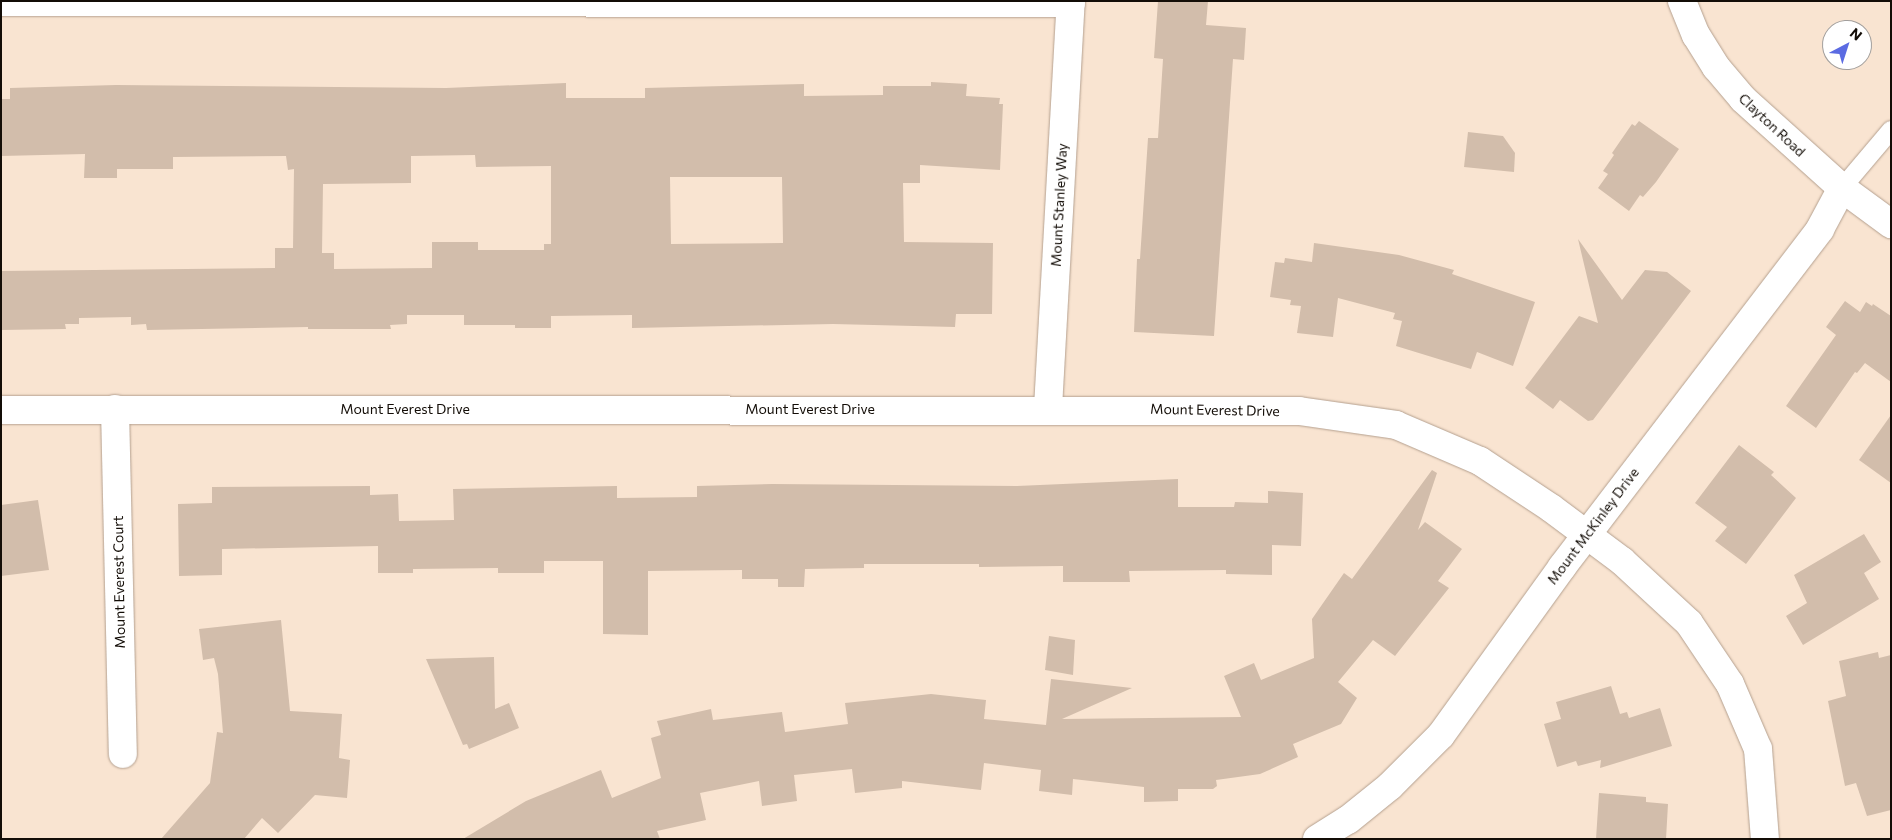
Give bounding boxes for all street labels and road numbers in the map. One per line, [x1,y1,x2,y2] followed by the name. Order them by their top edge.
[1735,90,1809,160] street label: Clayton Road
[1047,143,1071,267] street label: Mount Stanley Way
[1150,400,1280,420] street label: Mount Everest Drive
[340,401,470,417] street label: Mount Everest Drive
[745,401,875,417] street label: Mount Everest Drive
[1544,464,1642,588] street label: Mount McKinley Drive
[109,515,129,649] street label: Mount Everest Court

